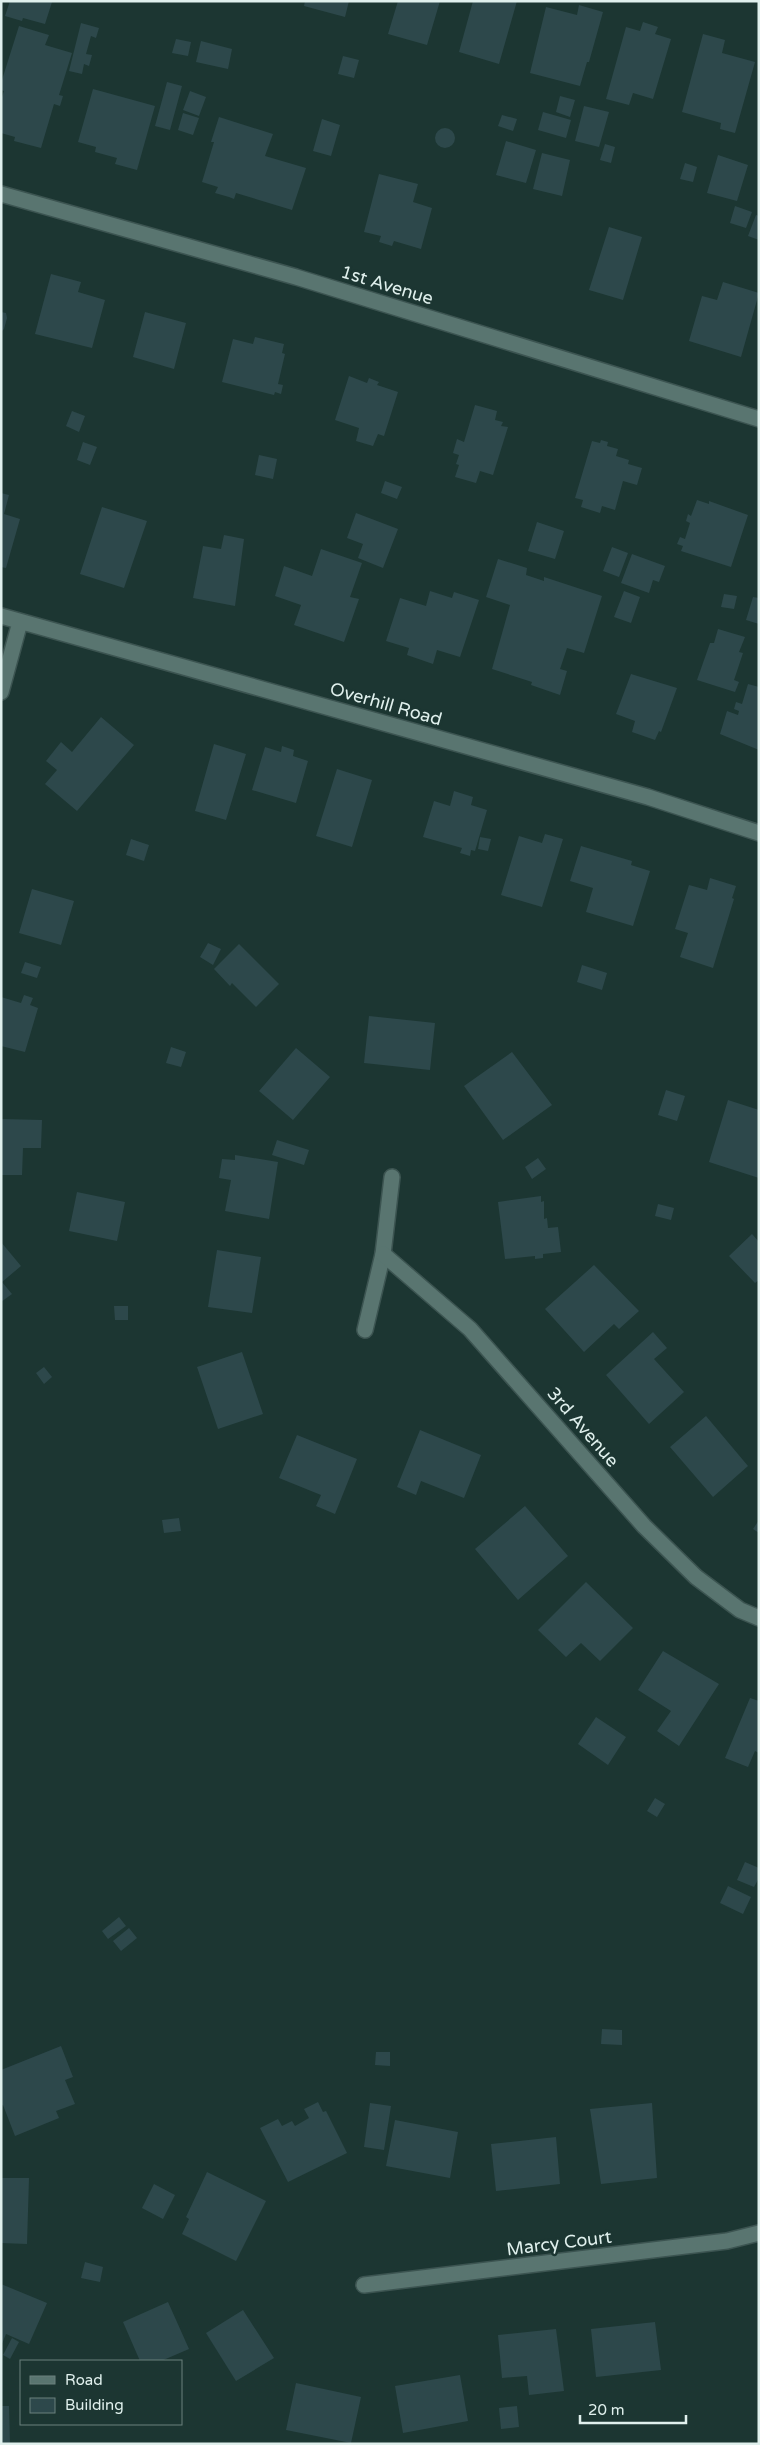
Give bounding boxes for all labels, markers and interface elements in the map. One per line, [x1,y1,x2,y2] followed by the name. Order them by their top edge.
[338,260,436,310] street label: 1st Avenue
[327,678,445,730] street label: Overhill Road
[542,1383,624,1471] street label: 3rd Avenue
[505,2226,613,2260] street label: Marcy Court
[20,2360,182,2425] legend
[65,2371,103,2389] text: Road
[580,2392,686,2424] scale bar
[65,2396,124,2414] text: Building
[588,2401,625,2419] text: 20 m

